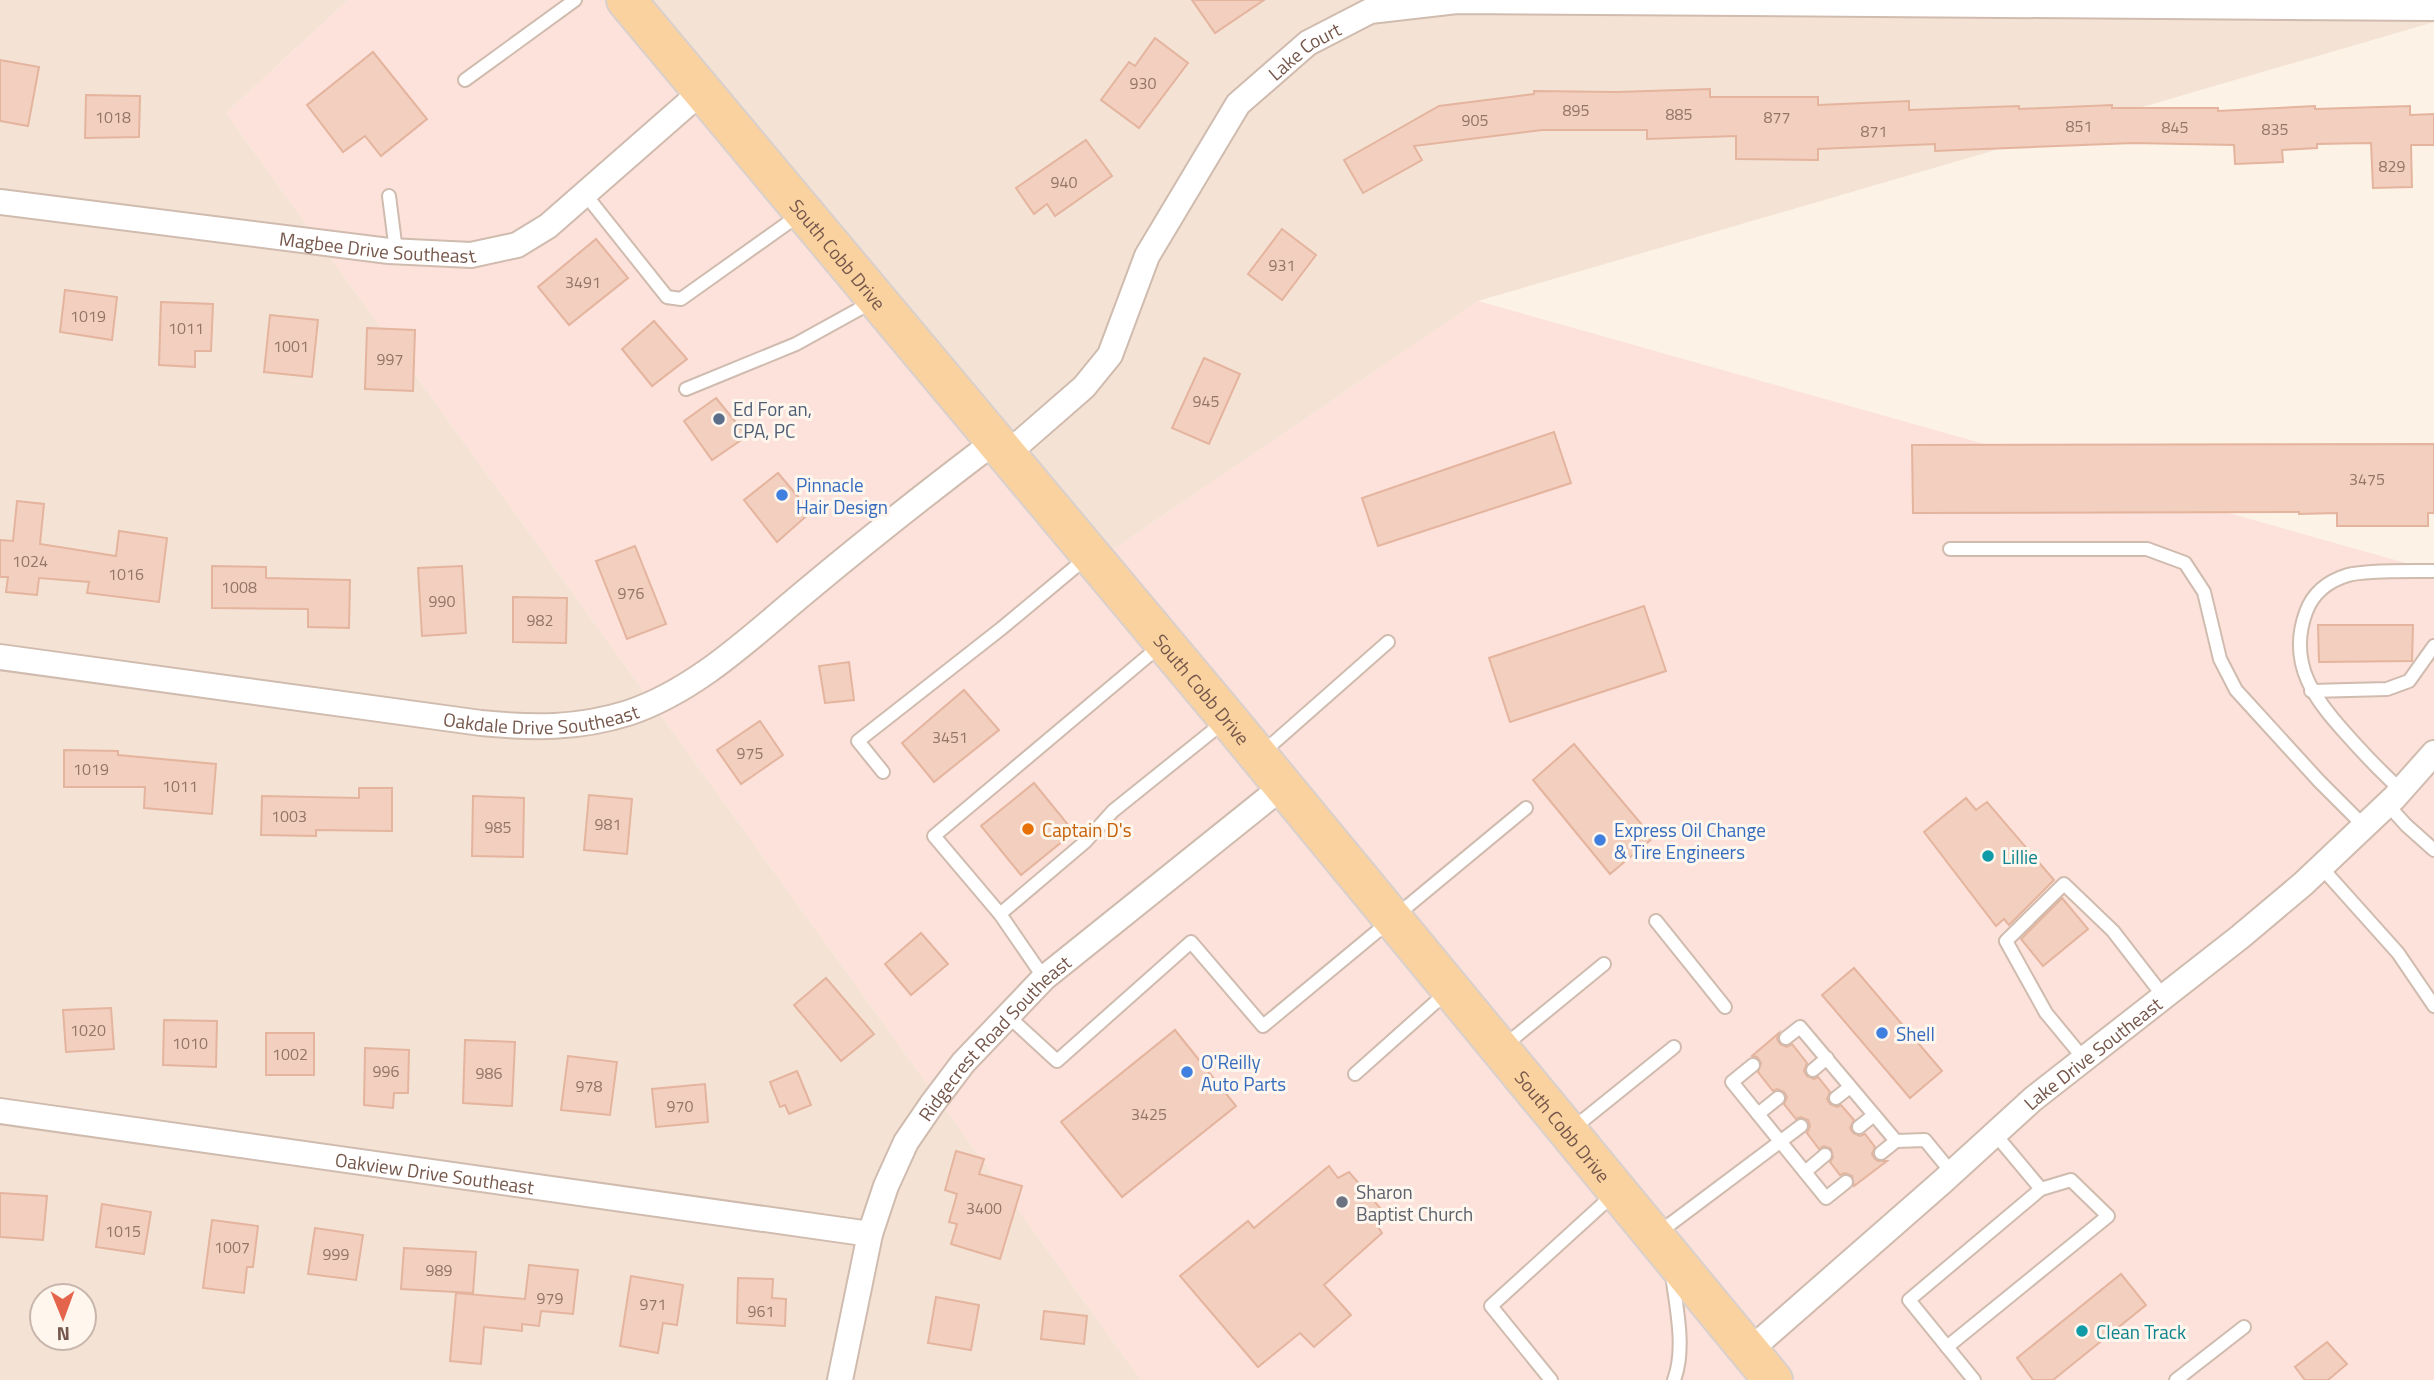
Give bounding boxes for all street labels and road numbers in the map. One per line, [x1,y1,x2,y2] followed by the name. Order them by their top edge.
[1261,14,1346,87] street label: Lake Court
[783,192,894,316] street label: South Cobb Drive
[278,223,478,270] street label: Magbee Drive Southeast
[1147,627,1258,751] street label: South Cobb Drive
[442,696,643,741] street label: Oakdale Drive Southeast
[910,947,1077,1127] street label: Ridgecrest Road Southeast
[2016,989,2168,1116] street label: Lake Drive Southeast
[1508,1064,1618,1188] street label: South Cobb Drive
[333,1144,536,1201] street label: Oakview Drive Southeast

